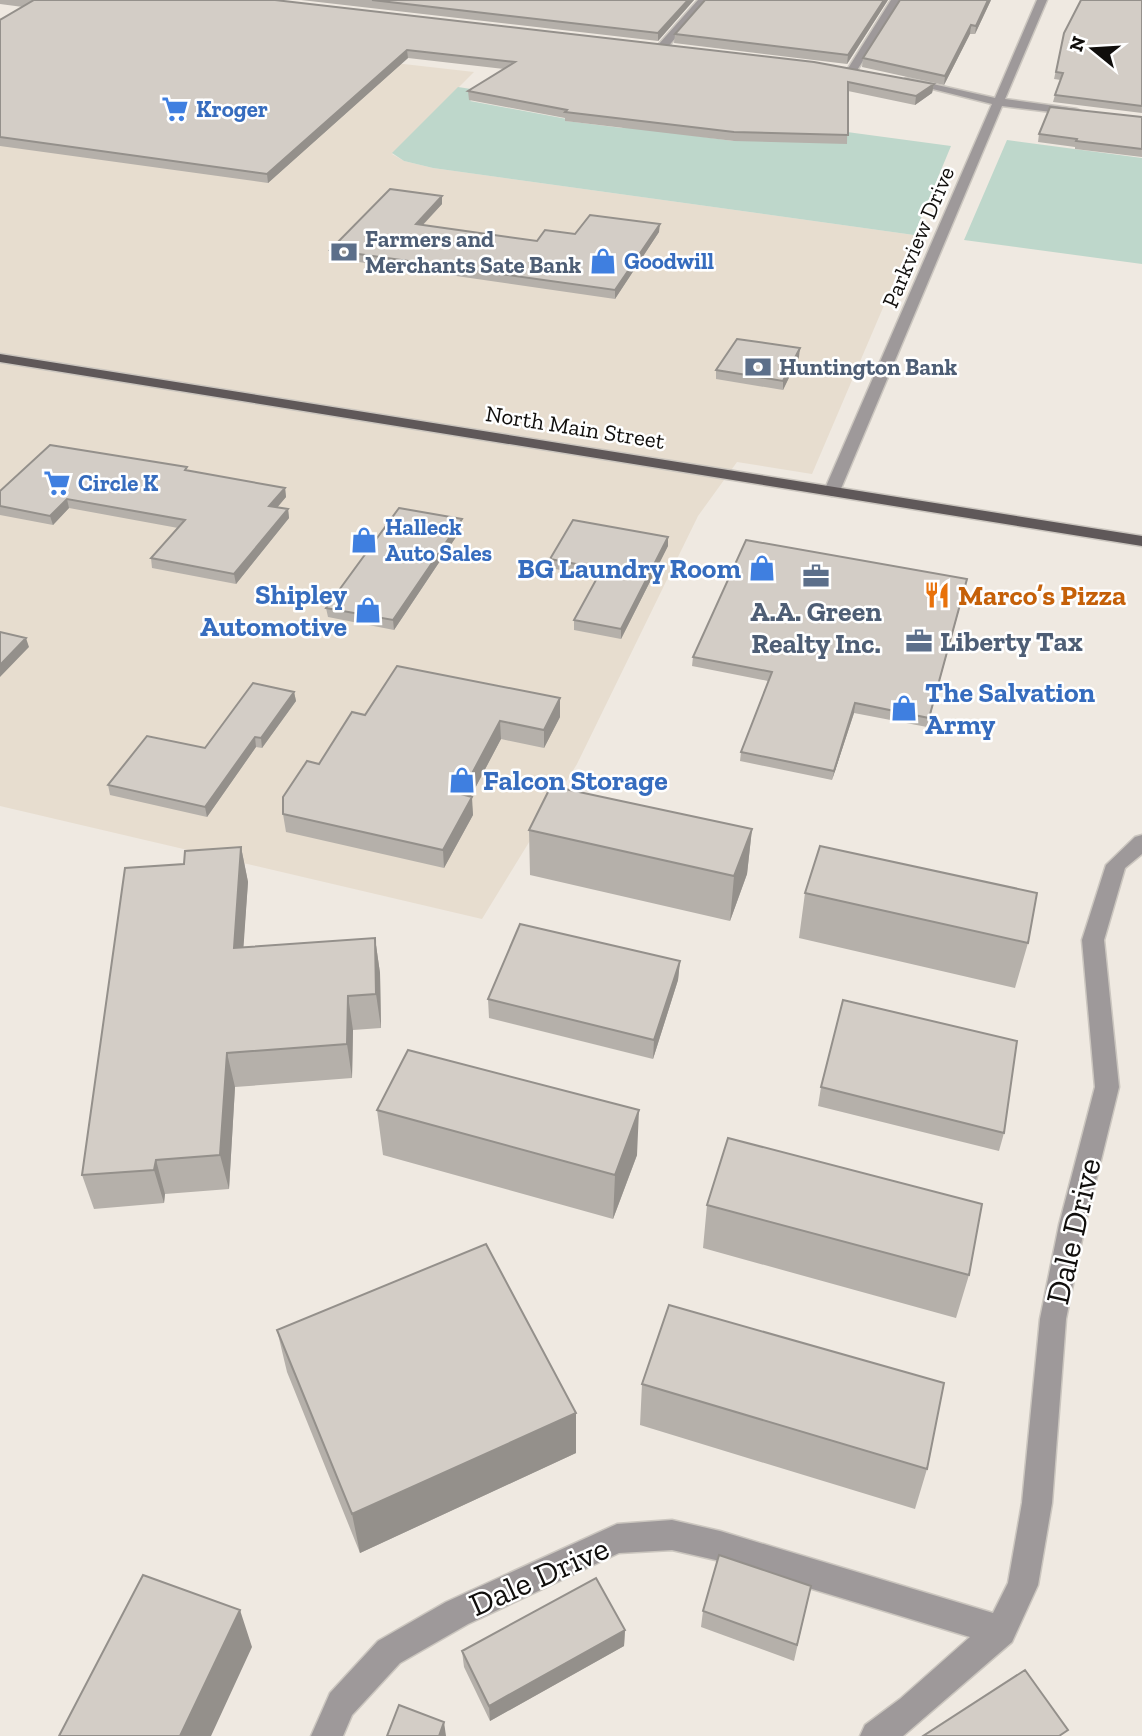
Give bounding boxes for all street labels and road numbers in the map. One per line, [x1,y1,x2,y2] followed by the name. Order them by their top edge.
[876,162,960,312] street label: Parkview Drive
[483,399,667,455] street label: North Main Street
[1037,1154,1109,1308] street label: Dale Drive
[463,1528,615,1624] street label: Dale Drive

